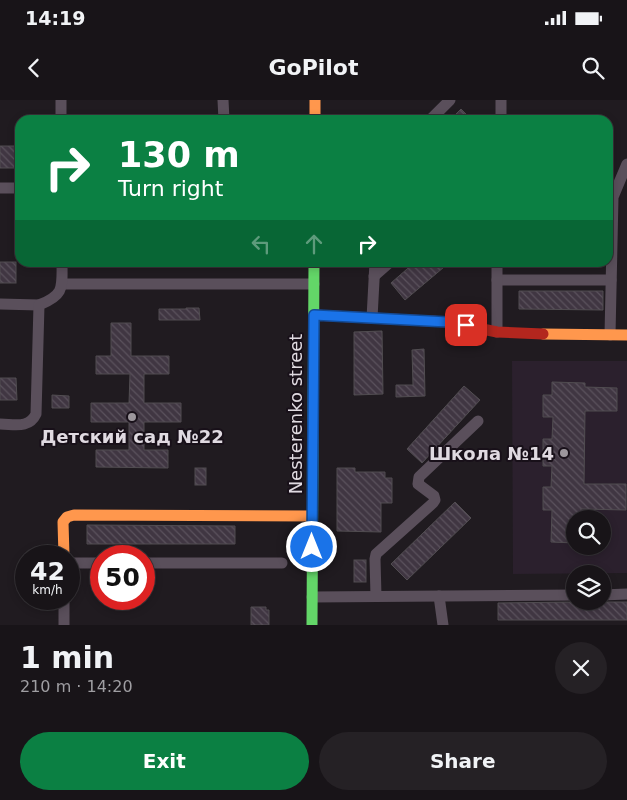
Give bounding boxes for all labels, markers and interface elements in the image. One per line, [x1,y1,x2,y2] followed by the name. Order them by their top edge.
[25,7,85,29] text: 14:19
[20,54,48,82] icon: back
[579,54,607,82] icon: search
[268,55,359,80] text: GoPilot
[35,135,100,200] icon: right
[118,135,240,175] text: 130 m
[118,176,223,201] text: Turn right
[247,230,275,258] icon: left
[300,230,328,258] icon: ahead
[353,230,381,258] icon: right
[445,304,487,346] pin
[452,311,480,339] icon: arrive
[285,334,306,494] street label: Nesterenko street
[126,411,138,423] marker: Детский сад №22
[40,426,224,447] place label: Детский сад №22
[429,443,554,464] place label: Школа №14
[558,447,570,459] marker: Школа №14
[566,510,611,610] map controls
[566,510,611,555] button: search
[285,520,337,572] position arrow
[90,545,155,610] speed limit sign: 50
[30,557,65,586] text: 42
[566,565,611,610] button: layers
[32,583,63,597] text: km/h
[20,640,114,675] text: 1 min
[555,642,607,694] button: close
[20,677,133,696] text: 210 m · 14:20
[20,732,309,790] button: Exit
[319,732,607,790] button: Share

